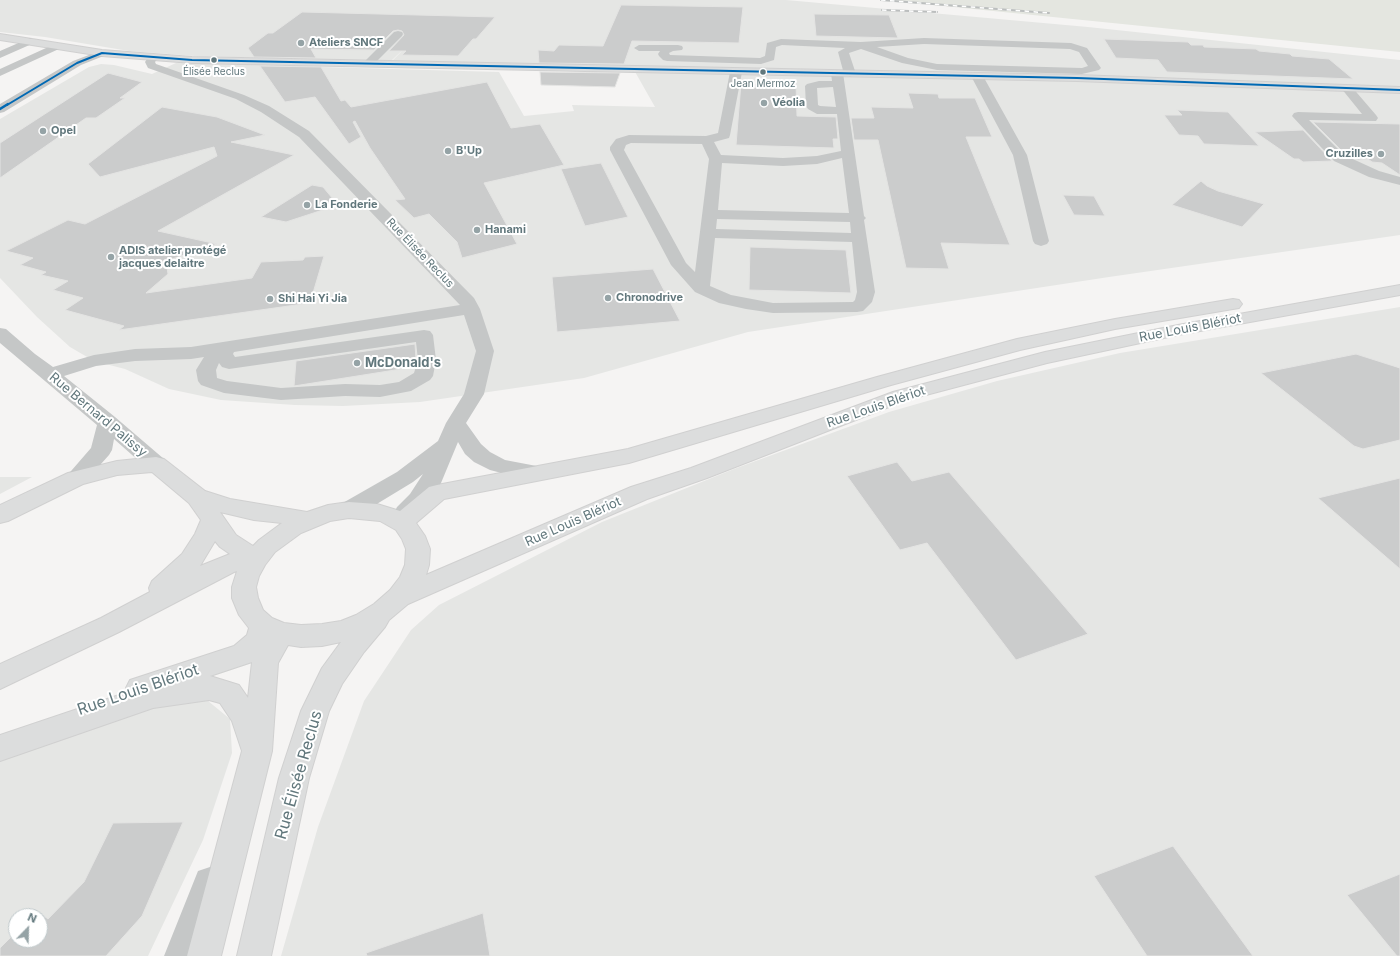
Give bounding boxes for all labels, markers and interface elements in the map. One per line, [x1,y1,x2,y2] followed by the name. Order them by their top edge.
[309,36,383,50] place label: Ateliers SNCF
[296,38,306,48] marker: Ateliers SNCF
[209,55,219,65] marker: Élisée Reclus
[183,66,245,78] place label: Élisée Reclus
[758,67,768,77] marker: Jean Mermoz
[731,78,795,90] place label: Jean Mermoz
[772,96,805,110] place label: Véolia
[759,98,769,108] marker: Véolia
[51,124,76,138] place label: Opel
[38,126,48,136] marker: Opel
[456,144,482,158] place label: B'Up
[443,146,453,156] marker: B'Up
[1326,147,1373,161] place label: Cruzilles
[1376,149,1386,159] marker: Cruzilles
[315,198,378,212] place label: La Fonderie
[302,200,312,210] marker: La Fonderie
[384,216,456,290] street label: Rue Élisée Reclus
[485,223,526,237] place label: Hanami
[472,225,482,235] marker: Hanami
[119,244,226,270] place label: ADIS atelier protégé jacques delaitre
[106,252,116,262] marker: ADIS atelier protégé jacques delaitre
[616,291,683,305] place label: Chronodrive
[278,292,347,306] place label: Shi Hai Yi Jia
[603,293,613,303] marker: Chronodrive
[265,294,275,304] marker: Shi Hai Yi Jia
[1138,310,1242,346] street label: Rue Louis Blériot
[365,355,441,371] place label: McDonald's
[352,358,362,368] marker: McDonald's
[46,370,150,460] street label: Rue Bernard Palissy
[825,383,927,431] street label: Rue Louis Blériot
[523,494,623,550] street label: Rue Louis Blériot
[75,660,201,720] street label: Rue Louis Blériot
[271,708,327,842] street label: Rue Élisée Reclus
[8,908,48,948] north arrow
[26,910,39,926] text: N

